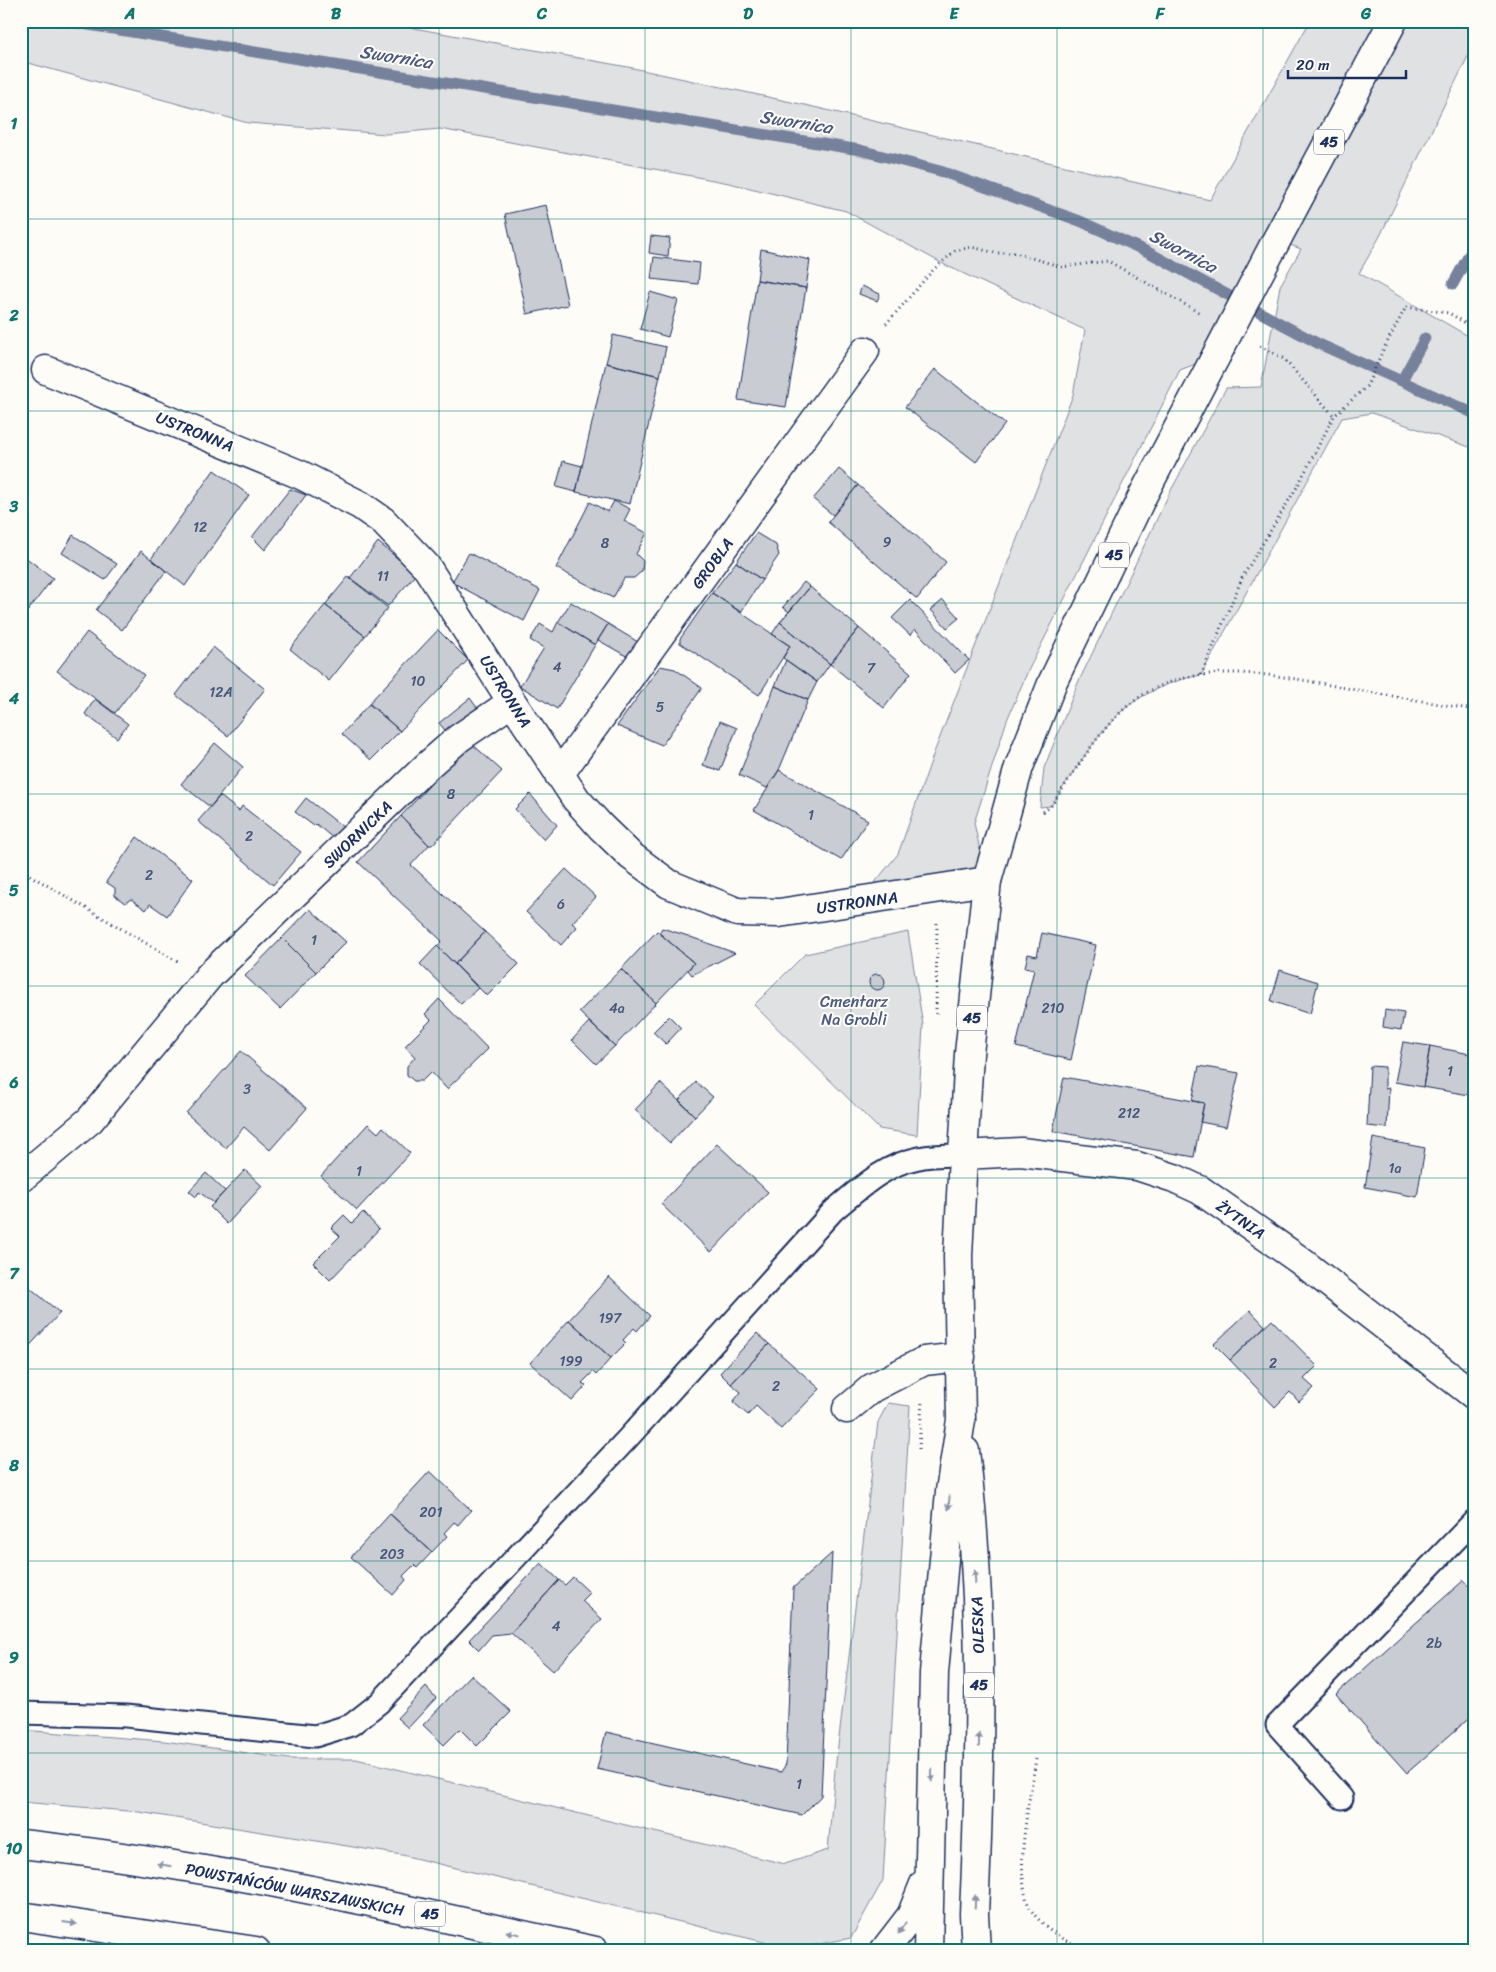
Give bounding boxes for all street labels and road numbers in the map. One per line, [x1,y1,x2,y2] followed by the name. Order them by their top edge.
[1314,130,1344,154] road number: 45
[151,403,238,460] street label: USTRONNA
[684,531,741,595] street label: GROBLA
[1099,542,1129,568] road number: 45
[472,649,540,734] street label: USTRONNA
[315,793,399,876] street label: SWORNICKA
[815,882,900,923] street label: USTRONNA
[957,1006,987,1030] road number: 45
[1210,1192,1272,1247] street label: ŻYTNIA
[962,1596,993,1654] street label: OLESKA
[964,1672,994,1698] road number: 45
[183,1854,407,1925] street label: POWSTAŃCÓW WARSZAWSKICH
[415,1902,445,1926] road number: 45

